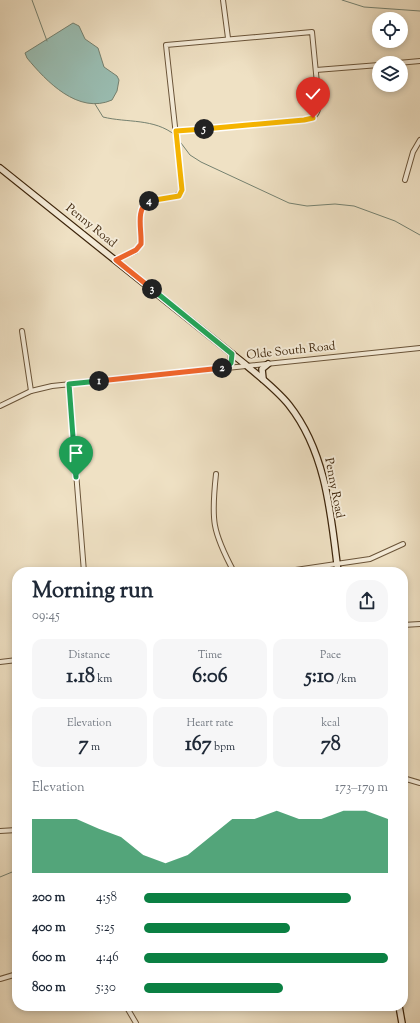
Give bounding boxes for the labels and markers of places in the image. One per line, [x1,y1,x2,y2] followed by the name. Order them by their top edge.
[296,77,330,118] pin
[194,119,214,139] pin: 5
[139,191,159,211] pin: 4
[142,279,162,299] pin: 3
[212,358,232,378] pin: 2
[89,371,109,391] pin: 1
[59,436,93,477] pin

